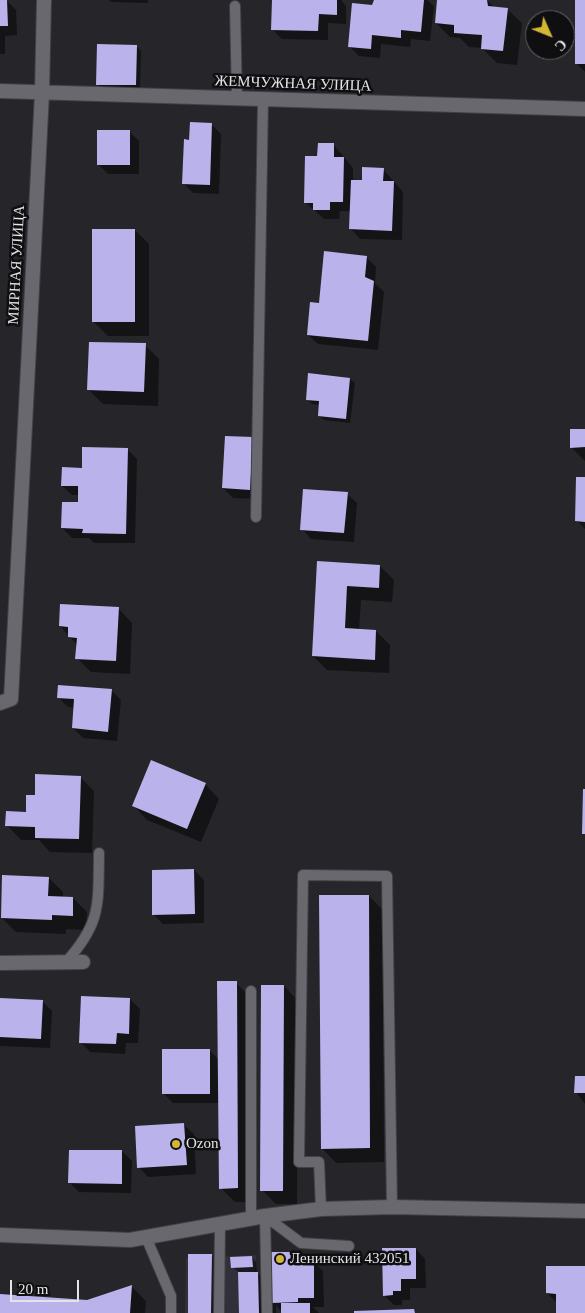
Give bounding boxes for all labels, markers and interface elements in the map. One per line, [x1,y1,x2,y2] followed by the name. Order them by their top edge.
[525,10,575,60] north arrow
[552,36,569,54] text: С
[214,72,372,96] street label: ЖЕМЧУЖНАЯ УЛИЦА
[5,205,29,325] street label: МИРНАЯ УЛИЦА
[186,1135,218,1153] place label: Ozon
[170,1138,182,1150] marker: Ozon
[290,1250,410,1268] place label: Ленинский 432051
[274,1253,286,1265] marker: Ленинский 432051
[12,1270,81,1302] scale bar
[18,1281,48,1297] text: 20 m

